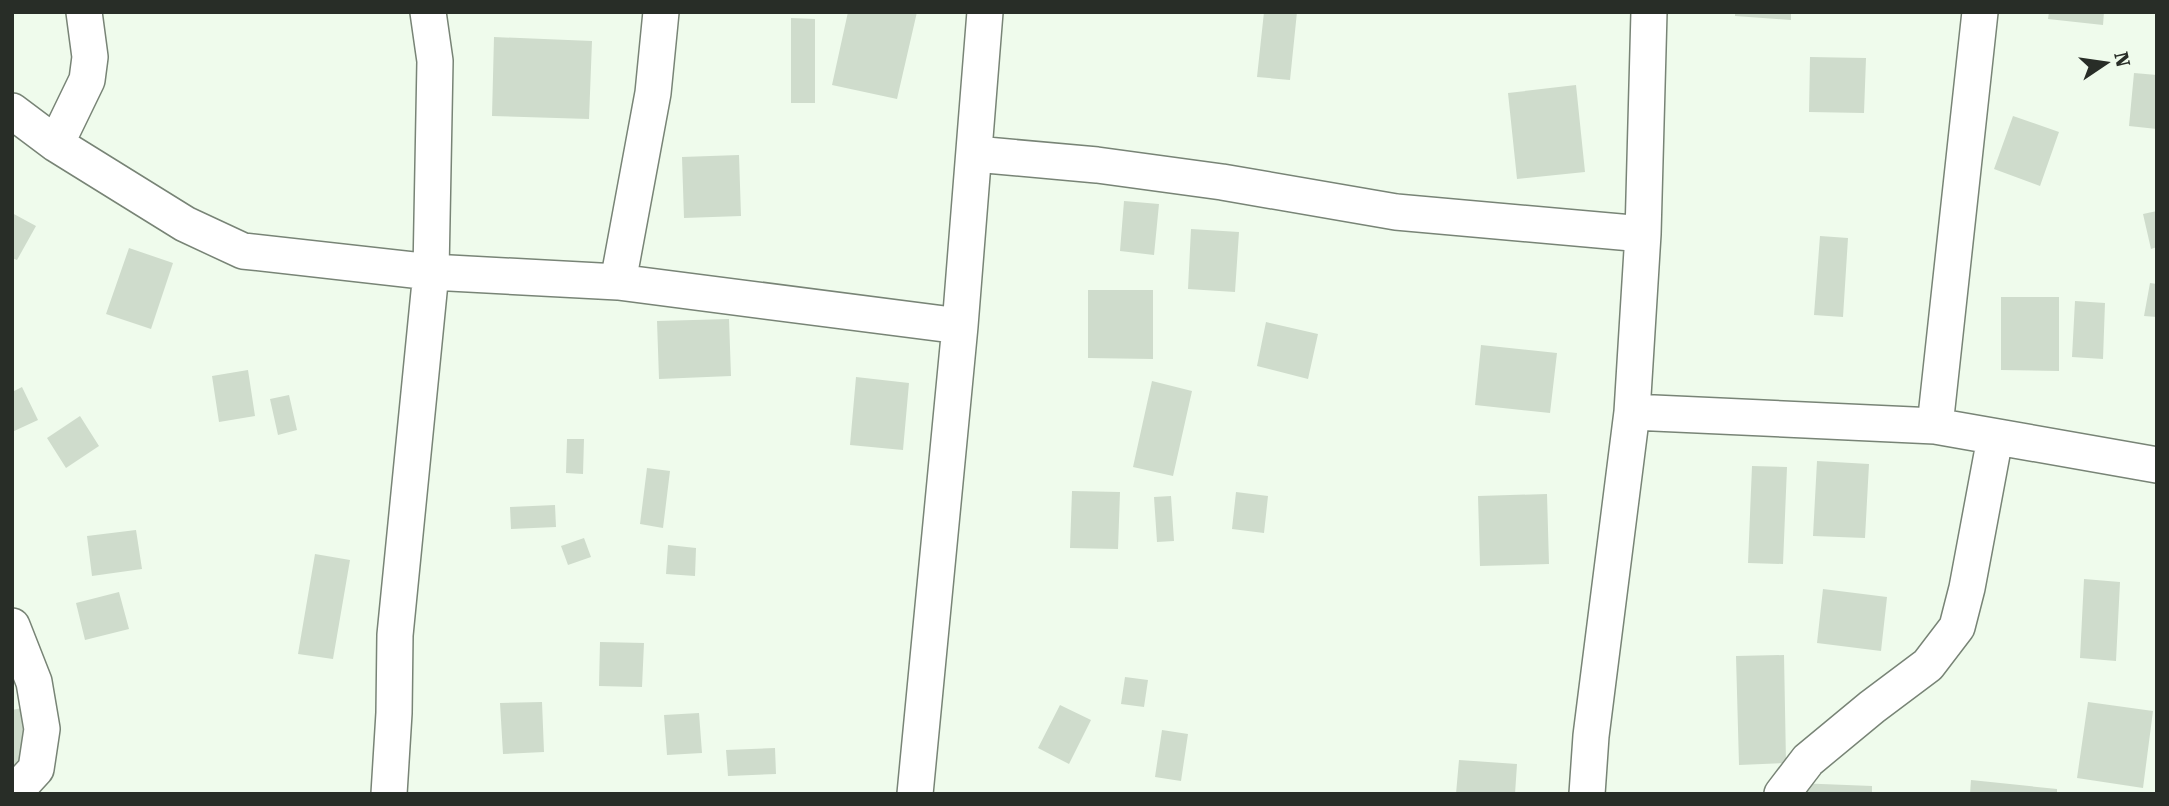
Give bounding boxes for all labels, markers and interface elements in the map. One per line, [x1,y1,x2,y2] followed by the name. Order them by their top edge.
[2071,28,2141,98] north arrow
[2109,50,2135,69] text: N

